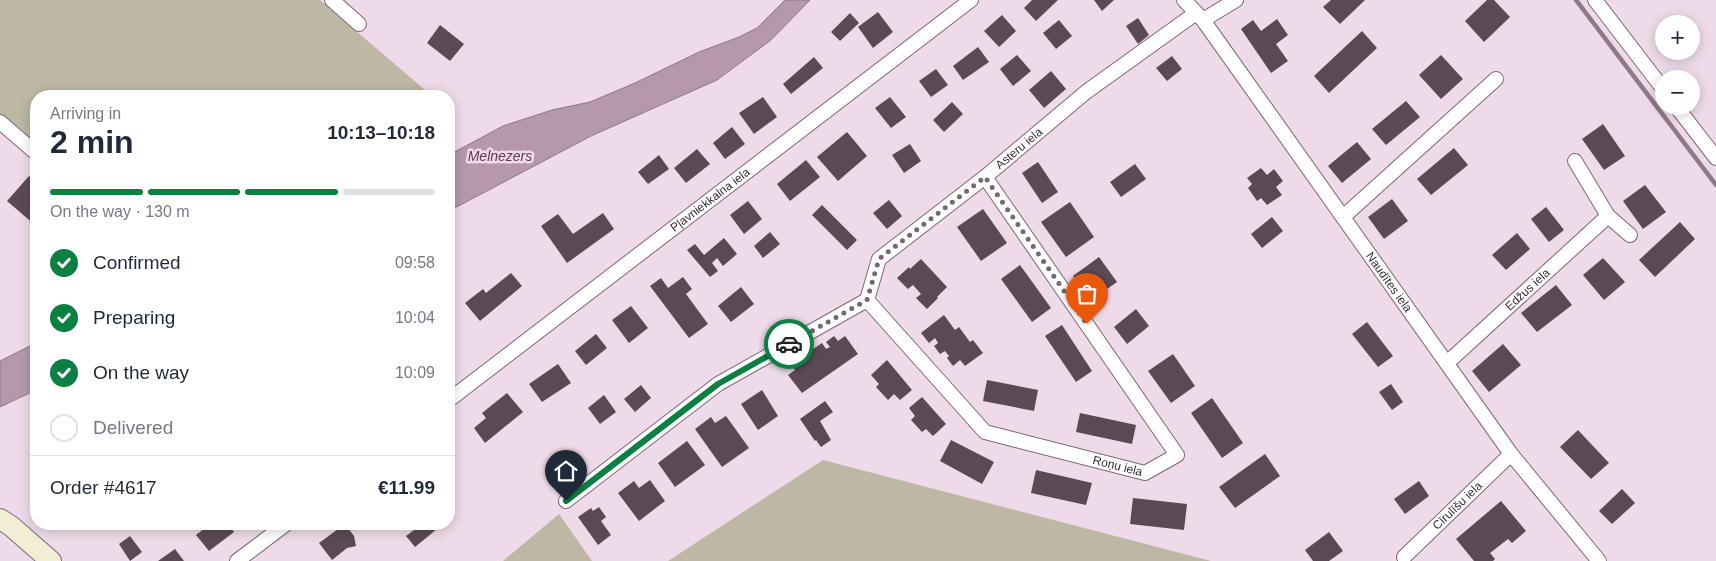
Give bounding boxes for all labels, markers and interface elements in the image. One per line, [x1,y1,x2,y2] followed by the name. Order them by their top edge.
[1655,15,1700,115] map controls
[1655,15,1700,60] button: +
[1655,70,1700,115] button: −
[50,105,121,122] text: Arriving in
[327,122,435,143] text: 10:13–10:18
[50,124,134,160] text: 2 min
[993,125,1045,172] street label: Asteru iela
[468,148,532,164] water label: Melnezers
[668,165,753,235] street label: Pļavniekkalna iela
[50,203,190,220] text: On the way · 130 m
[50,249,78,277] icon: check
[1363,249,1415,315] street label: Naudītes iela
[93,252,181,273] text: Confirmed
[395,254,435,271] text: 09:58
[1502,265,1553,313] street label: Edžus iela
[1066,273,1108,324] pin
[1073,280,1101,308] icon: bag
[50,304,78,332] icon: check
[93,307,175,328] text: Preparing
[395,309,435,326] text: 10:04
[764,319,814,369] courier
[775,330,803,358] icon: car
[50,359,78,387] icon: check
[93,362,189,383] text: On the way
[395,364,435,381] text: 10:09
[93,417,173,438] text: Delivered
[545,450,587,501] pin
[1091,453,1144,479] street label: Roņu iela
[552,457,580,485] icon: home
[50,477,157,498] text: Order #4617
[378,477,435,498] text: €11.99
[1430,478,1485,533] street label: Cīrulīšu iela

